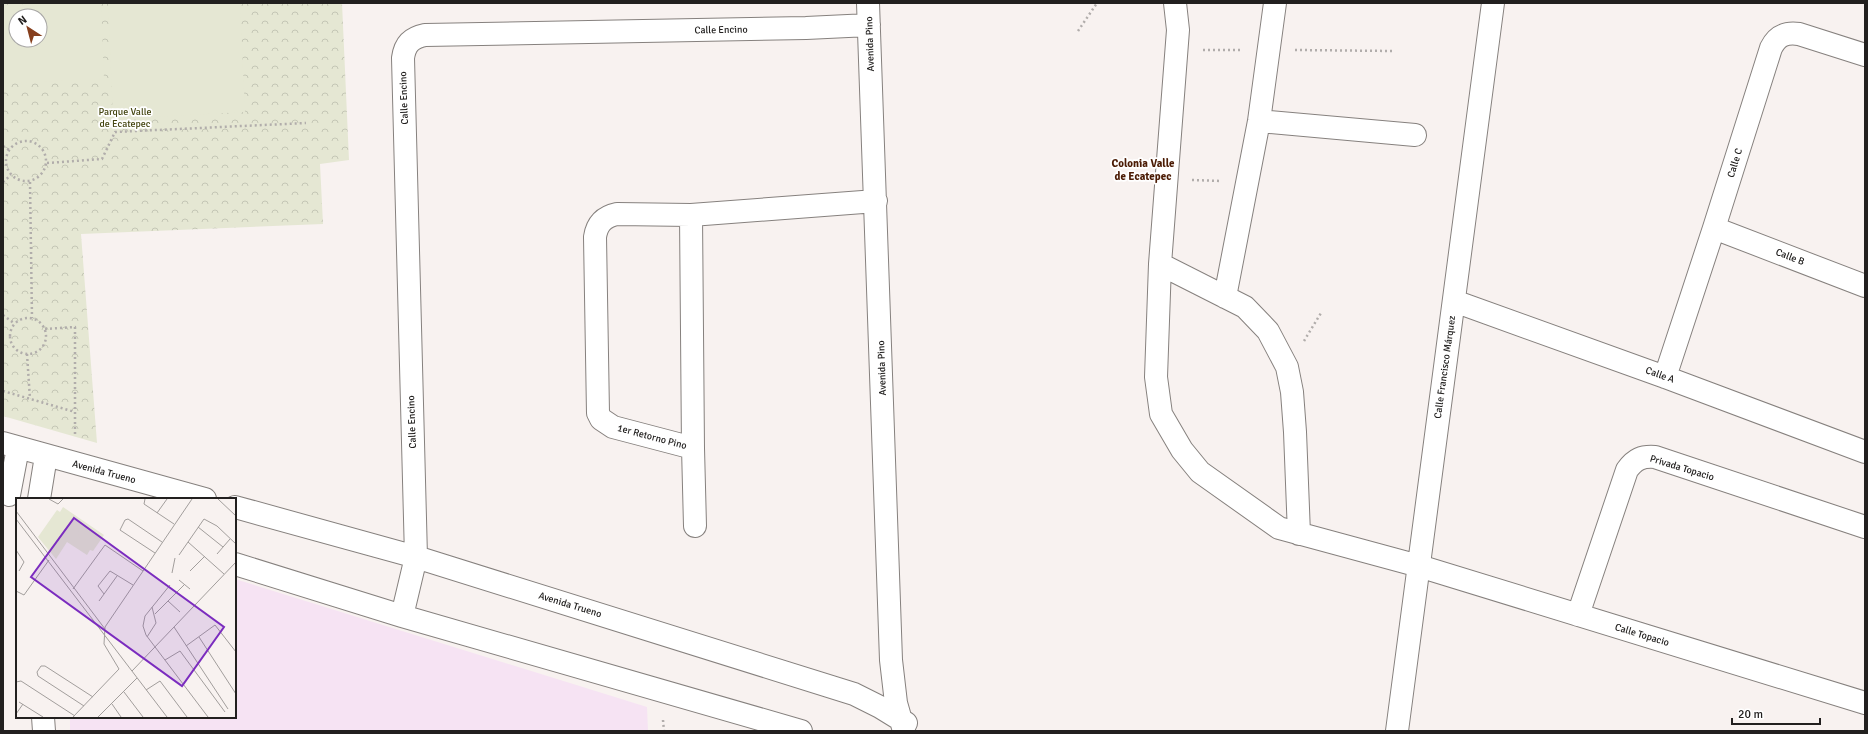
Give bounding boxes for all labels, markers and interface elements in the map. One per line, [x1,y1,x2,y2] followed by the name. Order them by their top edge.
[8,8,48,48] north arrow
[15,13,29,28] text: N
[863,16,877,72] street label: Avenida Pino
[694,24,748,36] street label: Calle Encino
[397,71,411,125] street label: Calle Encino
[98,106,152,130] park label: Parque Valle de Ecatepec
[1725,147,1745,179] street label: Calle C
[1112,157,1175,183] district label: Colonia Valle de Ecatepec
[1774,246,1806,268] street label: Calle B
[1432,314,1458,419] street label: Calle Francisco Márquez
[875,340,889,396] street label: Avenida Pino
[1644,364,1676,386] street label: Calle A
[405,395,419,449] street label: Calle Encino
[616,422,688,452] street label: 1er Retorno Pino
[1648,453,1716,483] street label: Privada Topacio
[71,458,137,486] street label: Avenida Trueno
[16,498,236,718] inset map
[537,590,603,620] street label: Avenida Trueno
[1613,621,1671,649] street label: Calle Topacio
[1732,700,1820,726] scale bar
[1738,707,1763,722] text: 20 m

